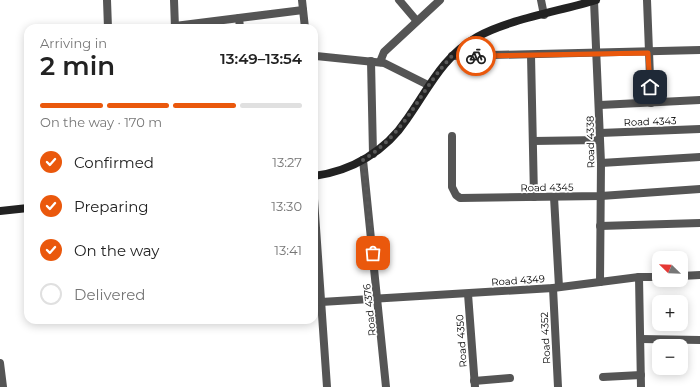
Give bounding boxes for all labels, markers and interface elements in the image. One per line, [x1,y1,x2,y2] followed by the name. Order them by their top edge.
[40,35,107,51] text: Arriving in
[456,36,496,76] courier
[465,45,487,67] icon: bike
[220,49,302,68] text: 13:49–13:54
[40,50,115,82] text: 2 min
[633,70,667,104] pin
[639,76,661,98] icon: home
[40,114,162,130] text: On the way · 170 m
[623,114,677,129] street label: Road 4343
[584,115,597,169] street label: Road 4338
[40,151,62,173] icon: check
[74,153,154,172] text: Confirmed
[272,154,302,170] text: 13:27
[520,181,574,194] street label: Road 4345
[40,195,62,217] icon: check
[74,197,149,216] text: Preparing
[271,198,302,214] text: 13:30
[356,236,390,270] pin
[40,239,62,261] icon: check
[74,241,159,260] text: On the way
[274,242,302,258] text: 13:41
[362,242,384,264] icon: bag
[652,251,688,287] north arrow
[652,251,688,375] map controls
[491,272,545,289] street label: Road 4349
[360,283,379,337] street label: Road 4376
[74,285,146,304] text: Delivered
[652,295,688,331] button: +
[538,311,553,364] street label: Road 4352
[453,314,470,368] street label: Road 4350
[652,339,688,375] button: −

